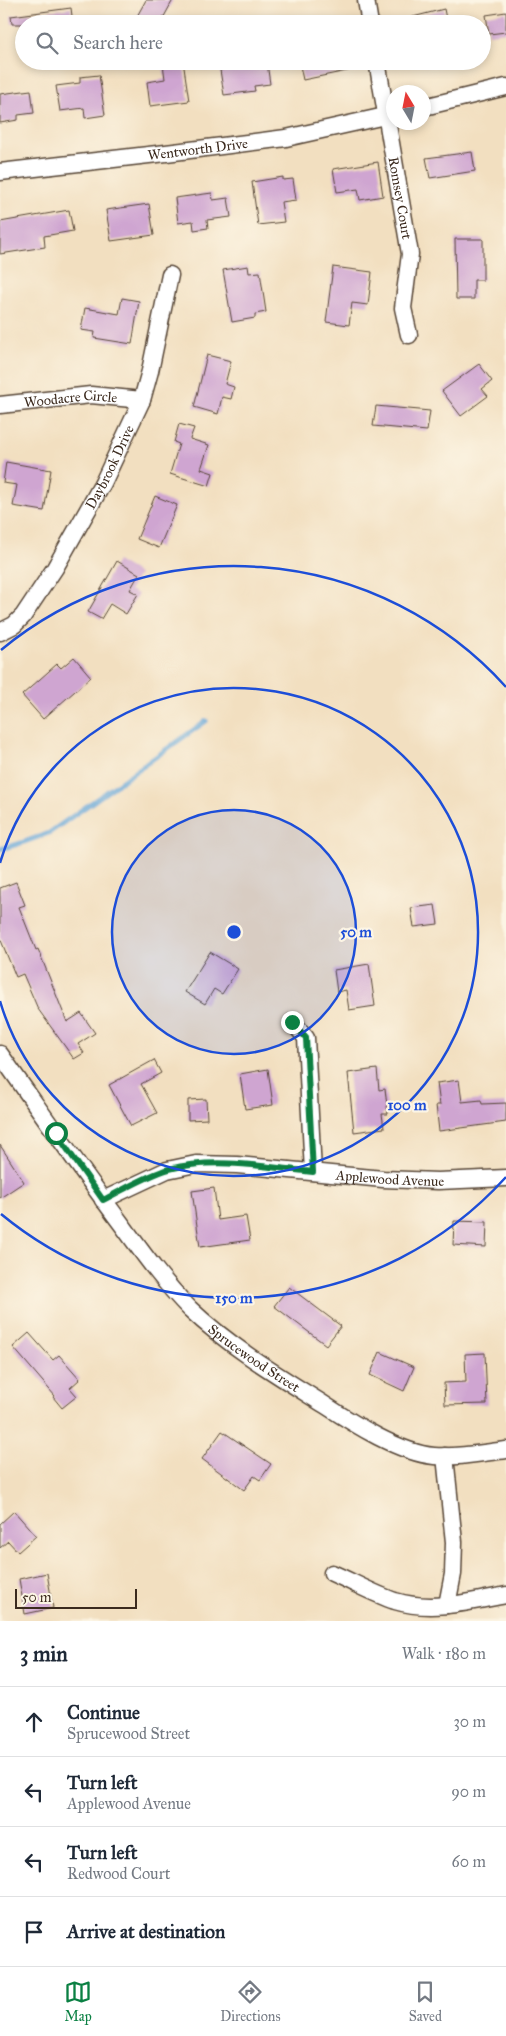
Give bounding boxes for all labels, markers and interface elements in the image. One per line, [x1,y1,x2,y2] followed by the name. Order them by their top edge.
[15,15,491,70] search box
[33,29,61,57] icon: search
[73,31,163,54] text: Search here
[386,85,431,130] north arrow
[147,134,249,164] street label: Wentworth Drive
[385,155,416,241] street label: Romsey Court
[23,386,118,411] street label: Woodacre Circle
[82,422,138,512] street label: Daybrook Drive
[225,923,243,941] centre of rings
[340,923,372,941] text: 50 m
[281,1011,304,1034] route end
[387,1096,427,1114] text: 100 m
[45,1122,68,1145] route start
[334,1166,445,1190] street label: Applewood Avenue
[215,1289,253,1307] text: 150 m
[205,1320,303,1396] street label: Sprucewood Street
[15,1586,138,1609] scale bar
[22,1589,51,1606] text: 50 m
[20,1641,68,1667] text: 3 min
[402,1644,486,1663] text: Walk · 180 m
[67,1701,140,1724] text: Continue
[20,1708,48,1736] icon: ahead
[453,1712,486,1731] text: 30 m
[67,1724,190,1743] text: Sprucewood Street
[67,1771,137,1794] text: Turn left
[20,1778,48,1806] icon: left
[451,1782,486,1801] text: 90 m
[67,1794,191,1813] text: Applewood Avenue
[67,1841,137,1864] text: Turn left
[20,1848,48,1876] icon: left
[452,1852,486,1871] text: 60 m
[67,1864,170,1883] text: Redwood Court
[20,1918,48,1946] icon: arrive
[67,1920,225,1943] text: Arrive at destination
[64,1978,92,2025] tab: Map
[220,1978,281,2025] tab: Directions
[409,1978,442,2025] tab: Saved

